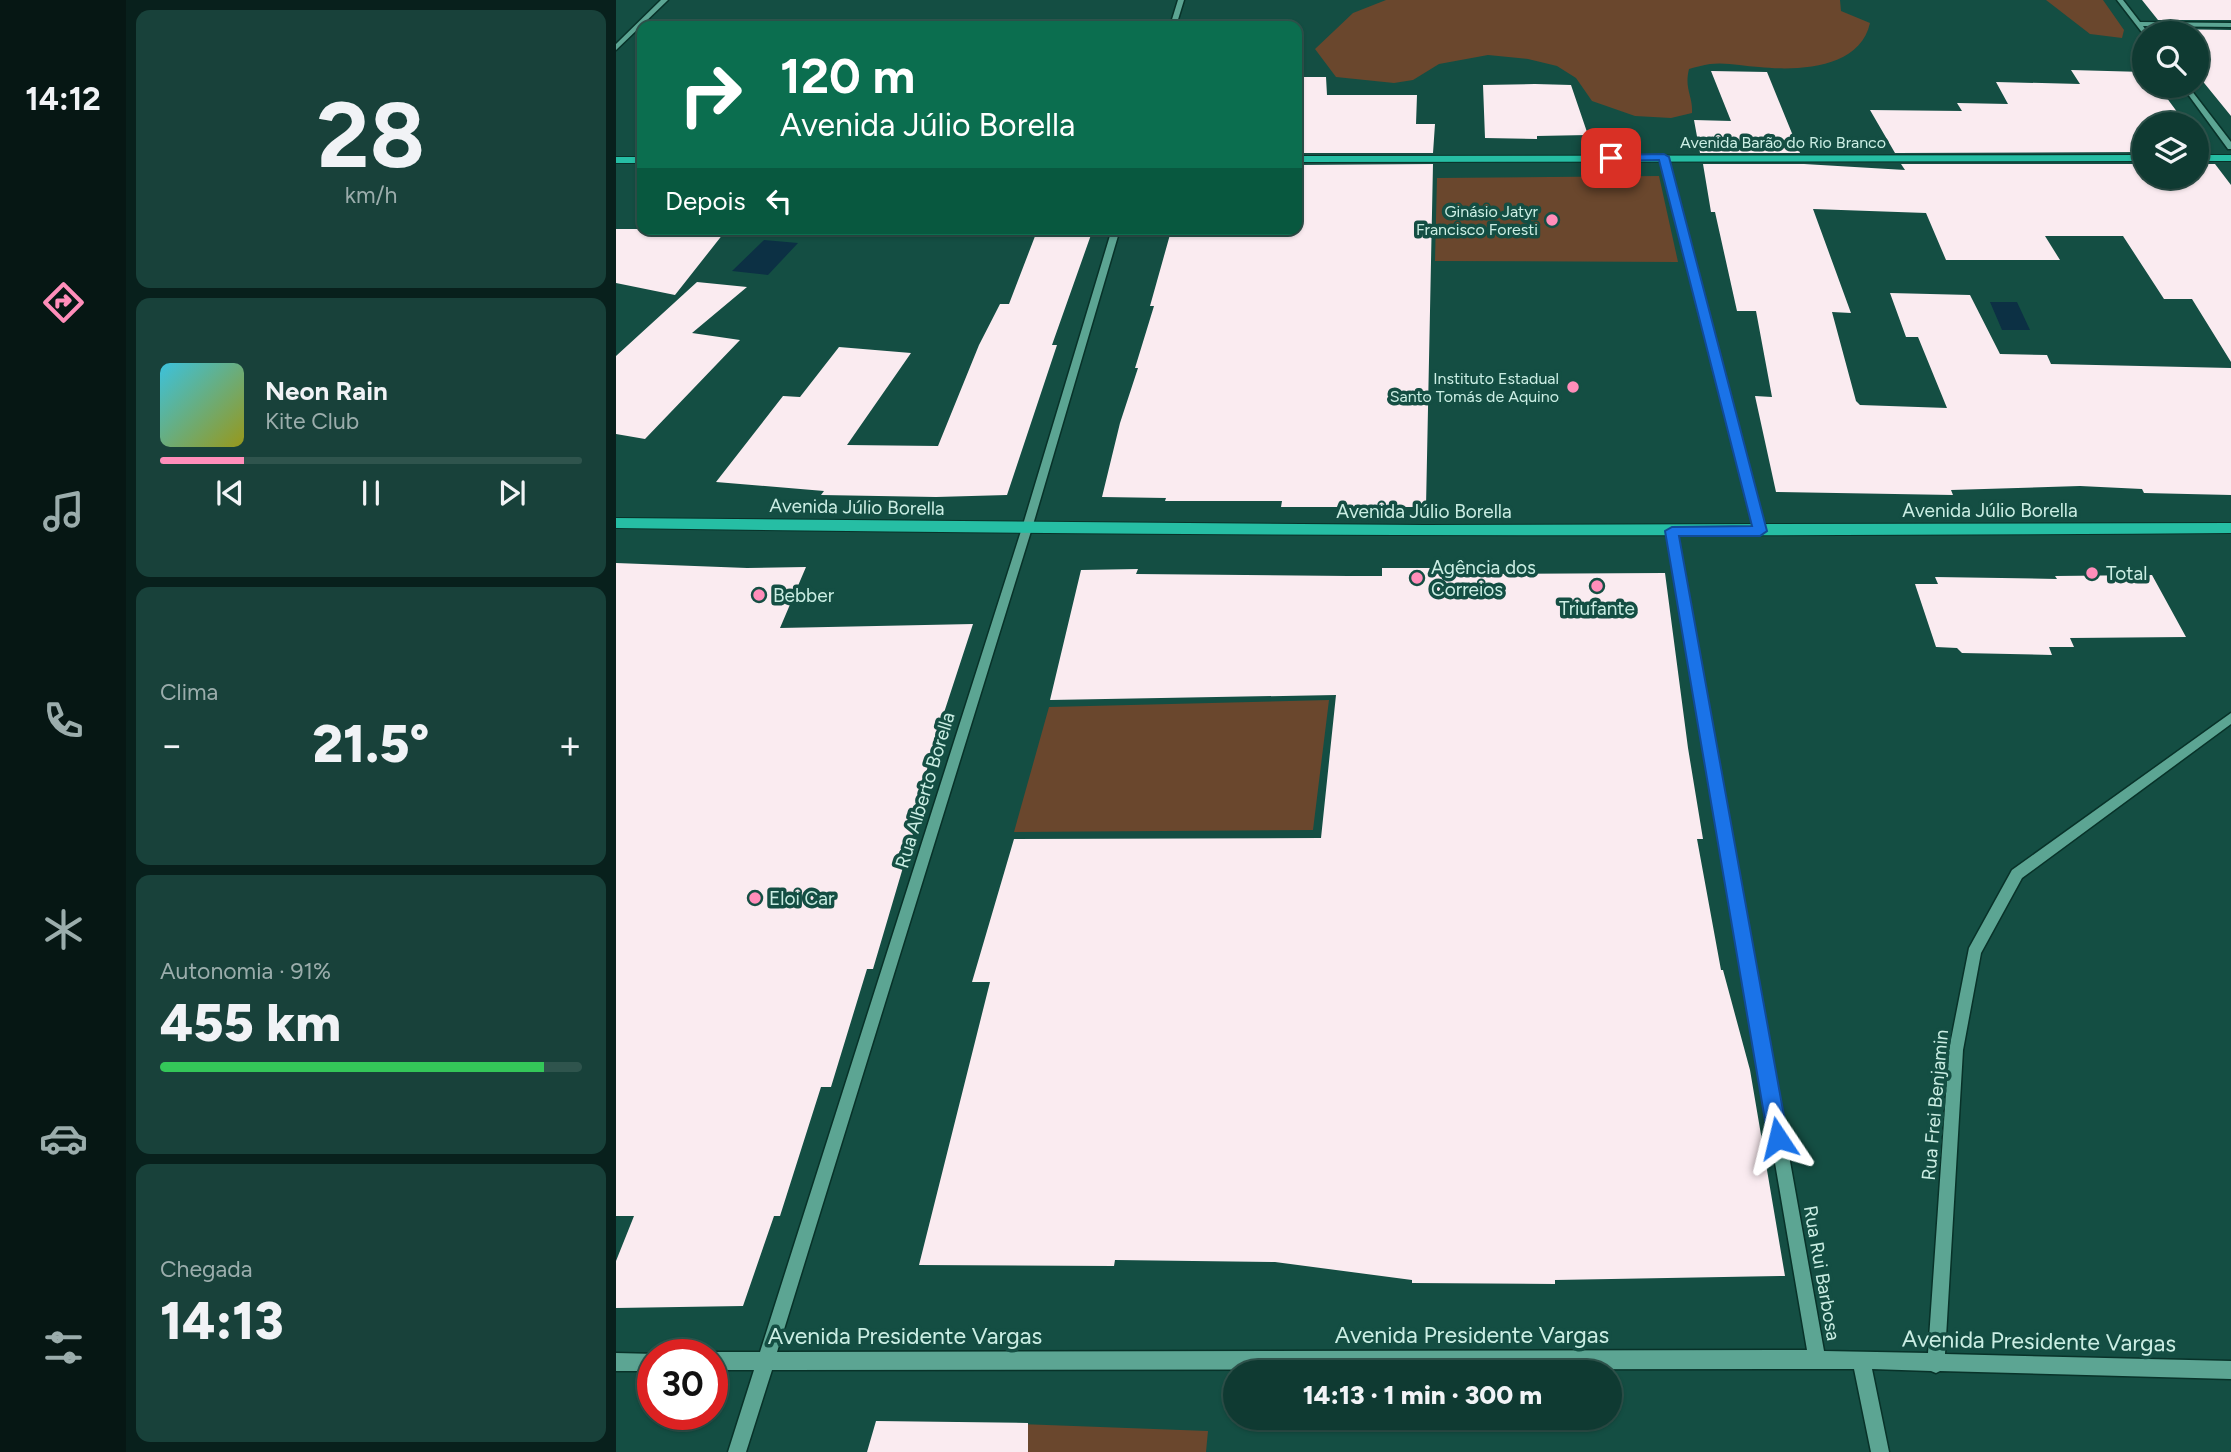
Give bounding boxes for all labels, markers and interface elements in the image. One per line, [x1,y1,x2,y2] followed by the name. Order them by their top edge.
[2132,21,2209,189] map controls
[2132,21,2209,98] button: search
[780,46,915,105] text: 120 m
[665,49,756,140] icon: right
[25,80,101,118] text: 14:12
[317,81,425,190] text: 28
[780,106,1075,144] text: Avenida Júlio Borella
[2132,112,2209,189] button: layers
[1581,128,1641,188] pin
[1680,133,1886,152] street label: Avenida Barão do Rio Branco
[1592,139,1630,177] icon: arrive
[345,181,397,209] text: km/h
[760,182,798,220] icon: left
[665,185,746,217] text: Depois
[1416,202,1539,239] place label: Ginásio Jatyr Francisco Foresti
[1544,212,1560,228] marker: Ginásio Jatyr Francisco Foresti
[39,278,88,327] icon: directions
[1390,369,1559,406] place label: Instituto Estadual Santo Tomás de Aquino
[265,375,388,407] text: Neon Rain
[1565,379,1581,395] marker: Instituto Estadual Santo Tomás de Aquino
[265,407,359,435] text: Kite Club
[211,474,249,512] icon: previous
[352,474,390,512] icon: pause
[493,474,531,512] icon: next
[39,487,88,536] icon: music
[769,494,945,520] street label: Avenida Júlio Borella
[1902,499,2078,522] street label: Avenida Júlio Borella
[1336,500,1512,523] street label: Avenida Júlio Borella
[1431,556,1536,601] place label: Agência dos Correios
[2106,562,2147,585] place label: Total
[2084,565,2100,581] marker: Total
[1409,570,1425,586] marker: Agência dos Correios
[1589,578,1605,594] marker: Triufante
[773,584,835,607] place label: Bebber
[751,587,767,603] marker: Bebber
[1559,597,1635,620] place label: Triufante
[160,678,218,706] text: Clima
[39,696,88,745] icon: phone
[890,709,960,871] street label: Rua Alberto Borella
[313,713,429,775] text: 21.5°
[160,722,184,768] text: −
[558,722,582,768] text: +
[769,887,835,910] place label: Eloi Car
[747,890,763,906] marker: Eloi Car
[39,905,88,954] icon: climate
[160,957,331,985] text: Autonomia · 91%
[160,992,341,1054] text: 455 km
[1917,1029,1953,1181] street label: Rua Frei Benjamin
[1741,1101,1815,1175] position arrow
[39,1114,88,1163] icon: car
[1799,1204,1845,1342] street label: Rua Rui Barbosa
[160,1255,252,1283] text: Chegada
[160,1290,284,1352] text: 14:13
[1335,1321,1609,1349] street label: Avenida Presidente Vargas
[768,1322,1042,1350] street label: Avenida Presidente Vargas
[39,1323,88,1372] icon: filters
[1902,1325,2176,1357] street label: Avenida Presidente Vargas
[637,1339,728,1430] speed limit sign: 30
[1303,1379,1542,1411] text: 14:13 · 1 min · 300 m

